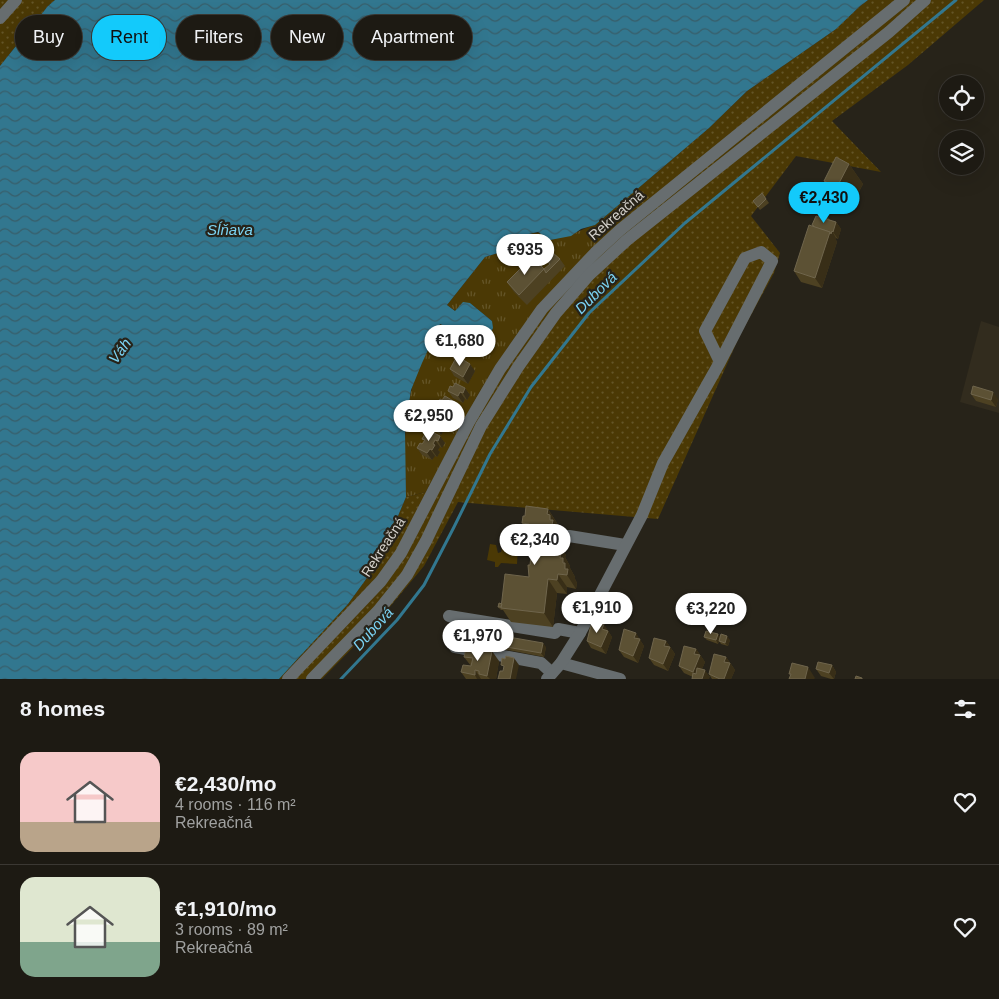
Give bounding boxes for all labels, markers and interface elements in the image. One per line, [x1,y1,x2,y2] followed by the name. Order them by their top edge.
[15,15,82,60] chip: Buy
[92,15,166,60] chip: Rent
[176,15,261,60] chip: Filters
[271,15,343,60] chip: New
[353,15,472,60] chip: Apartment
[939,75,984,175] map controls
[939,75,984,120] button: locate
[939,130,984,175] button: layers
[783,182,865,224] pin: €2,430
[585,187,647,243] street label: Rekreačná
[800,189,848,206] text: €2,430
[207,221,253,238] water label: Sĺňava
[495,234,555,276] pin: €935
[507,241,543,258] text: €935
[571,268,620,317] water label: Dubová
[419,324,501,367] pin: €1,680
[436,332,484,349] text: €1,680
[105,335,134,367] water label: Váh
[388,400,470,442] pin: €2,950
[405,407,453,424] text: €2,950
[358,514,408,580] street label: Rekreačná
[494,524,576,566] pin: €2,340
[511,531,559,548] text: €2,340
[556,592,638,634] pin: €1,910
[670,592,752,635] pin: €3,220
[573,599,621,616] text: €1,910
[687,600,735,617] text: €3,220
[349,604,396,654] water label: Dubová
[437,620,519,662] pin: €1,970
[454,627,502,644] text: €1,970
[951,695,979,723] icon: filters
[20,697,105,720] text: 8 homes
[60,772,120,832] icon: home
[175,772,277,795] text: €2,430/mo
[951,788,979,816] icon: heart
[175,796,296,813] text: 4 rooms · 116 m²
[175,814,252,831] text: Rekreačná
[60,897,120,957] icon: home
[175,897,277,920] text: €1,910/mo
[951,913,979,941] icon: heart
[175,921,288,938] text: 3 rooms · 89 m²
[175,939,252,956] text: Rekreačná

